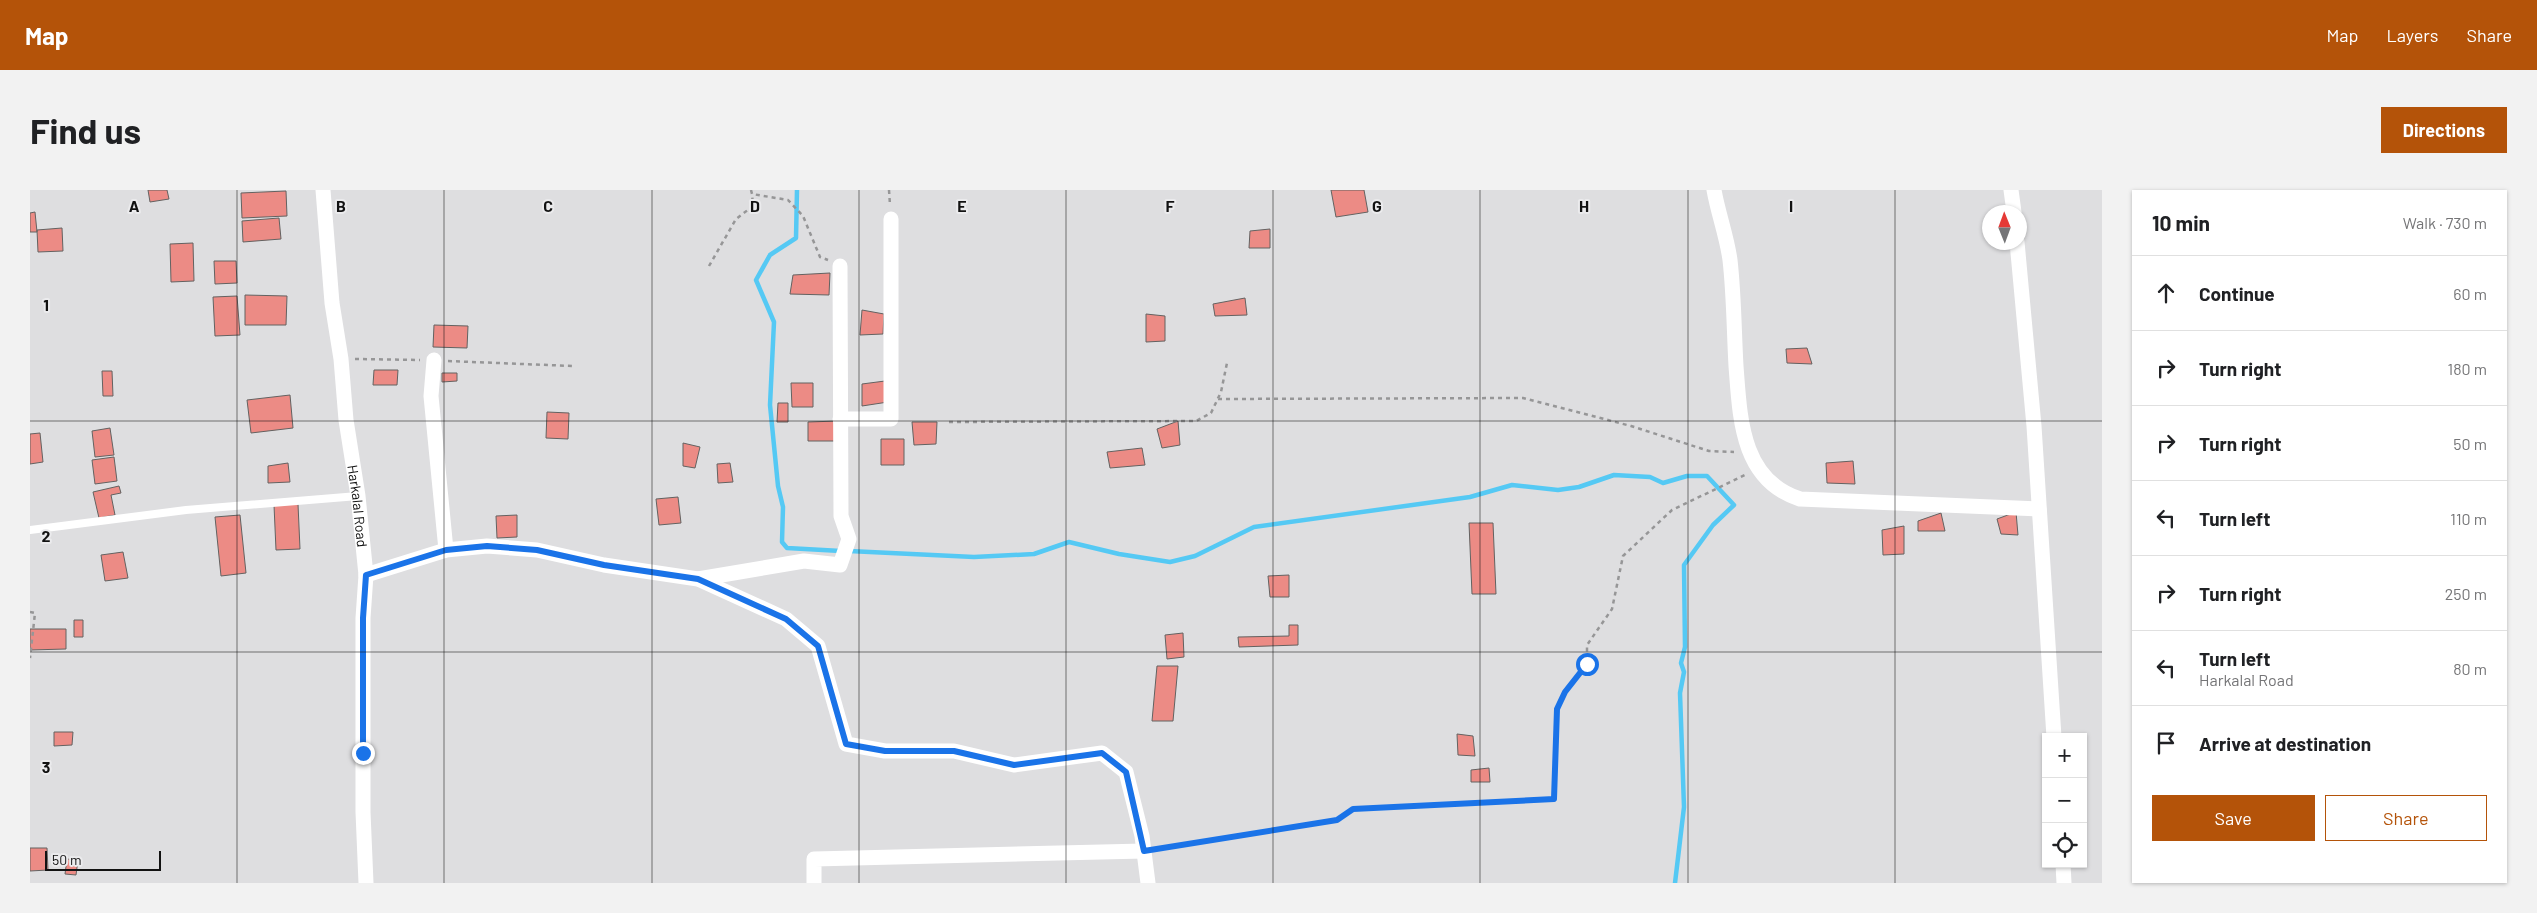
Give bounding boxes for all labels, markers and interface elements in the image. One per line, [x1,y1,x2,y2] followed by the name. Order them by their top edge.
[25,21,68,50] text: Map
[2326,24,2358,46] text: Map
[2386,24,2439,46] text: Layers
[2467,24,2512,46] text: Share
[2381,107,2507,153] button: Directions
[30,109,141,151] text: Find us
[129,196,140,215] text: A
[336,196,346,215] text: B
[543,196,553,215] text: C
[750,196,760,215] text: D
[957,196,967,215] text: E
[1166,196,1175,215] text: F
[1372,196,1382,215] text: G
[1579,196,1589,215] text: H
[1789,196,1793,215] text: I
[1982,205,2027,250] north arrow
[2152,210,2210,235] text: 10 min
[2403,213,2487,232] text: Walk · 730 m
[2152,279,2180,307] icon: ahead
[2199,282,2275,305] text: Continue
[2453,284,2487,303] text: 60 m
[43,295,49,314] text: 1
[2152,354,2180,382] icon: right
[2199,357,2281,380] text: Turn right
[2448,359,2487,378] text: 180 m
[2152,429,2180,457] icon: right
[2199,432,2281,455] text: Turn right
[2453,434,2487,453] text: 50 m
[345,463,372,548] street label: Harkalal Road
[2152,504,2180,532] icon: left
[2199,507,2270,530] text: Turn left
[2450,509,2487,528] text: 110 m
[42,526,51,545] text: 2
[2152,579,2180,607] icon: right
[2199,582,2281,605] text: Turn right
[2445,584,2487,603] text: 250 m
[2199,647,2270,670] text: Turn left
[1576,653,1599,676] route start
[2152,654,2180,682] icon: left
[2453,659,2487,678] text: 80 m
[2199,670,2294,689] text: Harkalal Road
[2152,729,2180,757] icon: arrive
[2199,732,2371,755] text: Arrive at destination
[2042,733,2087,868] map controls
[2042,733,2087,778] button: +
[352,742,375,765] route end
[42,757,50,776] text: 3
[2042,778,2087,823] button: −
[2152,795,2315,841] button: Save
[2325,795,2487,841] button: Share
[2042,823,2087,868] button: locate
[45,848,161,871] scale bar
[52,851,81,868] text: 50 m

